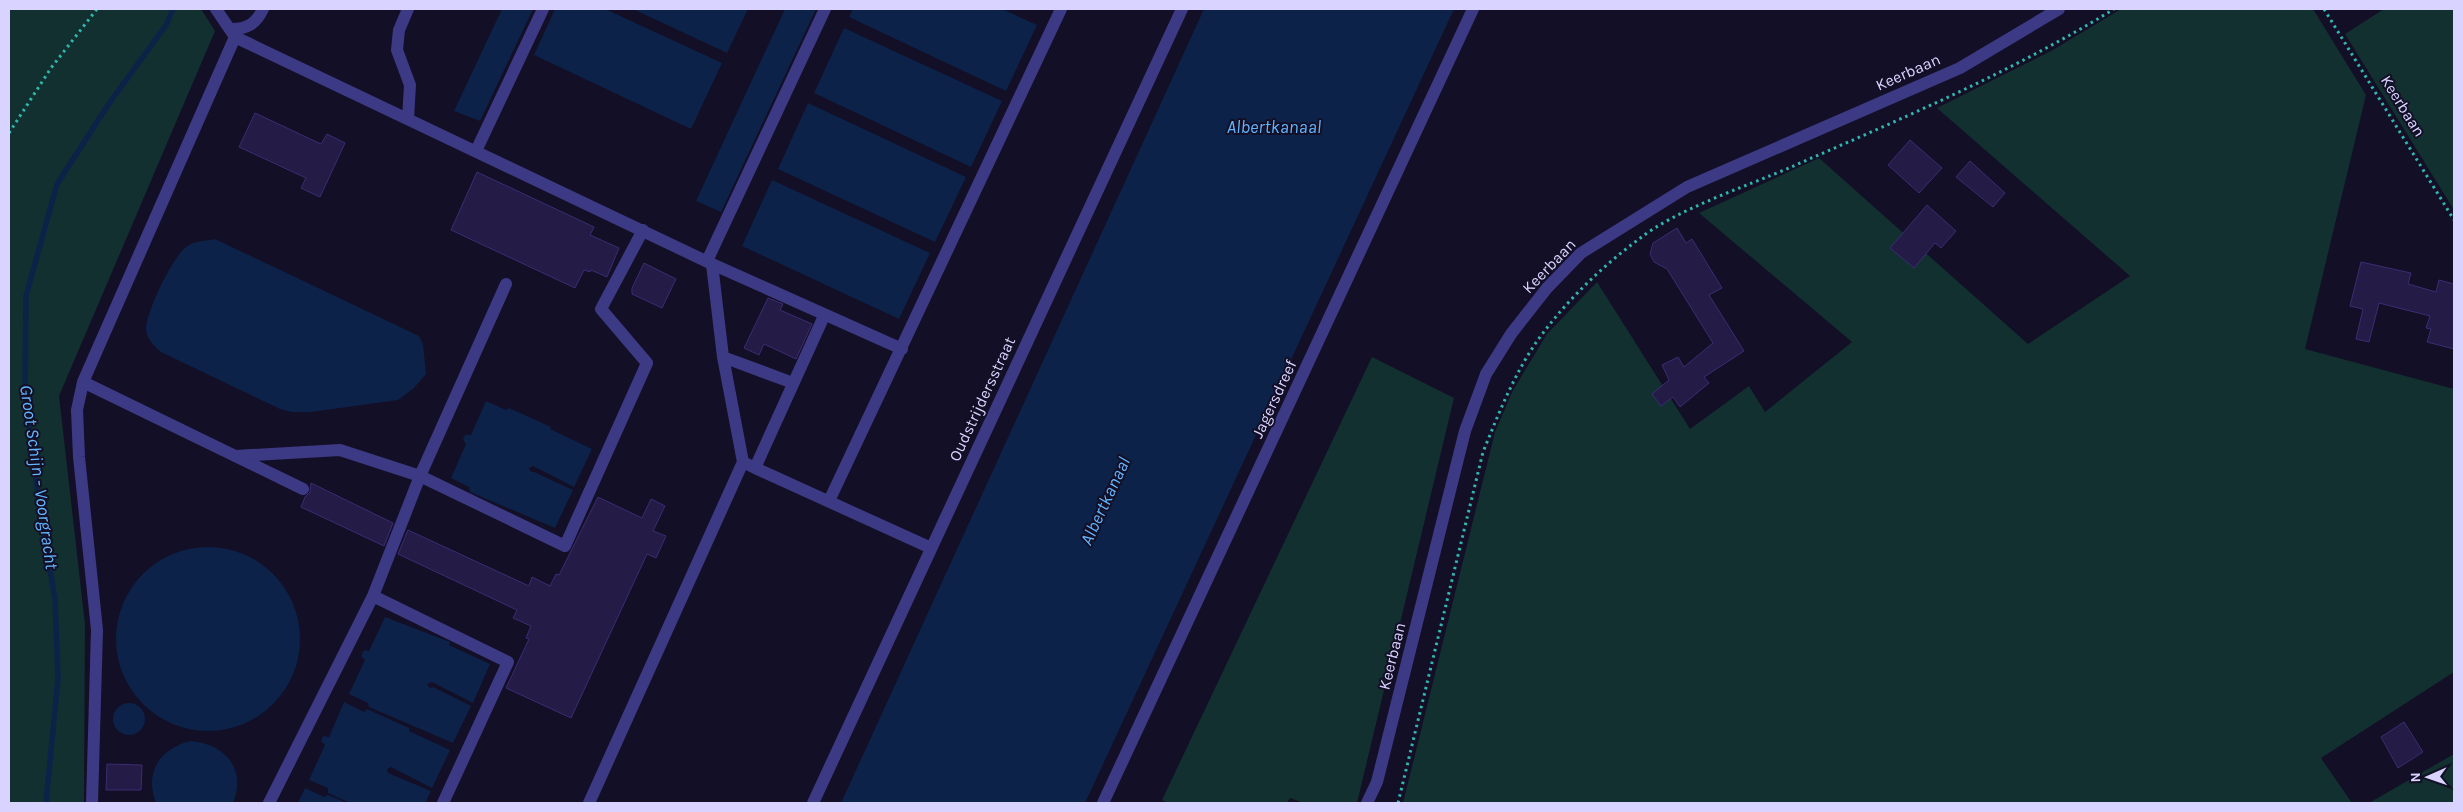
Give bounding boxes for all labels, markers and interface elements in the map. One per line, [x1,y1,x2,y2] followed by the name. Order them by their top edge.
[1873,49,1943,95] street label: Keerbaan
[2377,72,2429,140] street label: Keerbaan
[1227,116,1322,138] water label: Albertkanaal
[1518,235,1580,297] street label: Keerbaan
[945,334,1019,464] street label: Oudstrijdersstraat
[1248,357,1301,441] street label: Jagersdreef
[15,383,63,571] water label: Groot Schijn - Voorgracht
[1075,453,1135,549] water label: Albertkanaal
[1374,620,1410,692] street label: Keerbaan
[2403,752,2453,802] north arrow
[2407,772,2424,783] text: N

